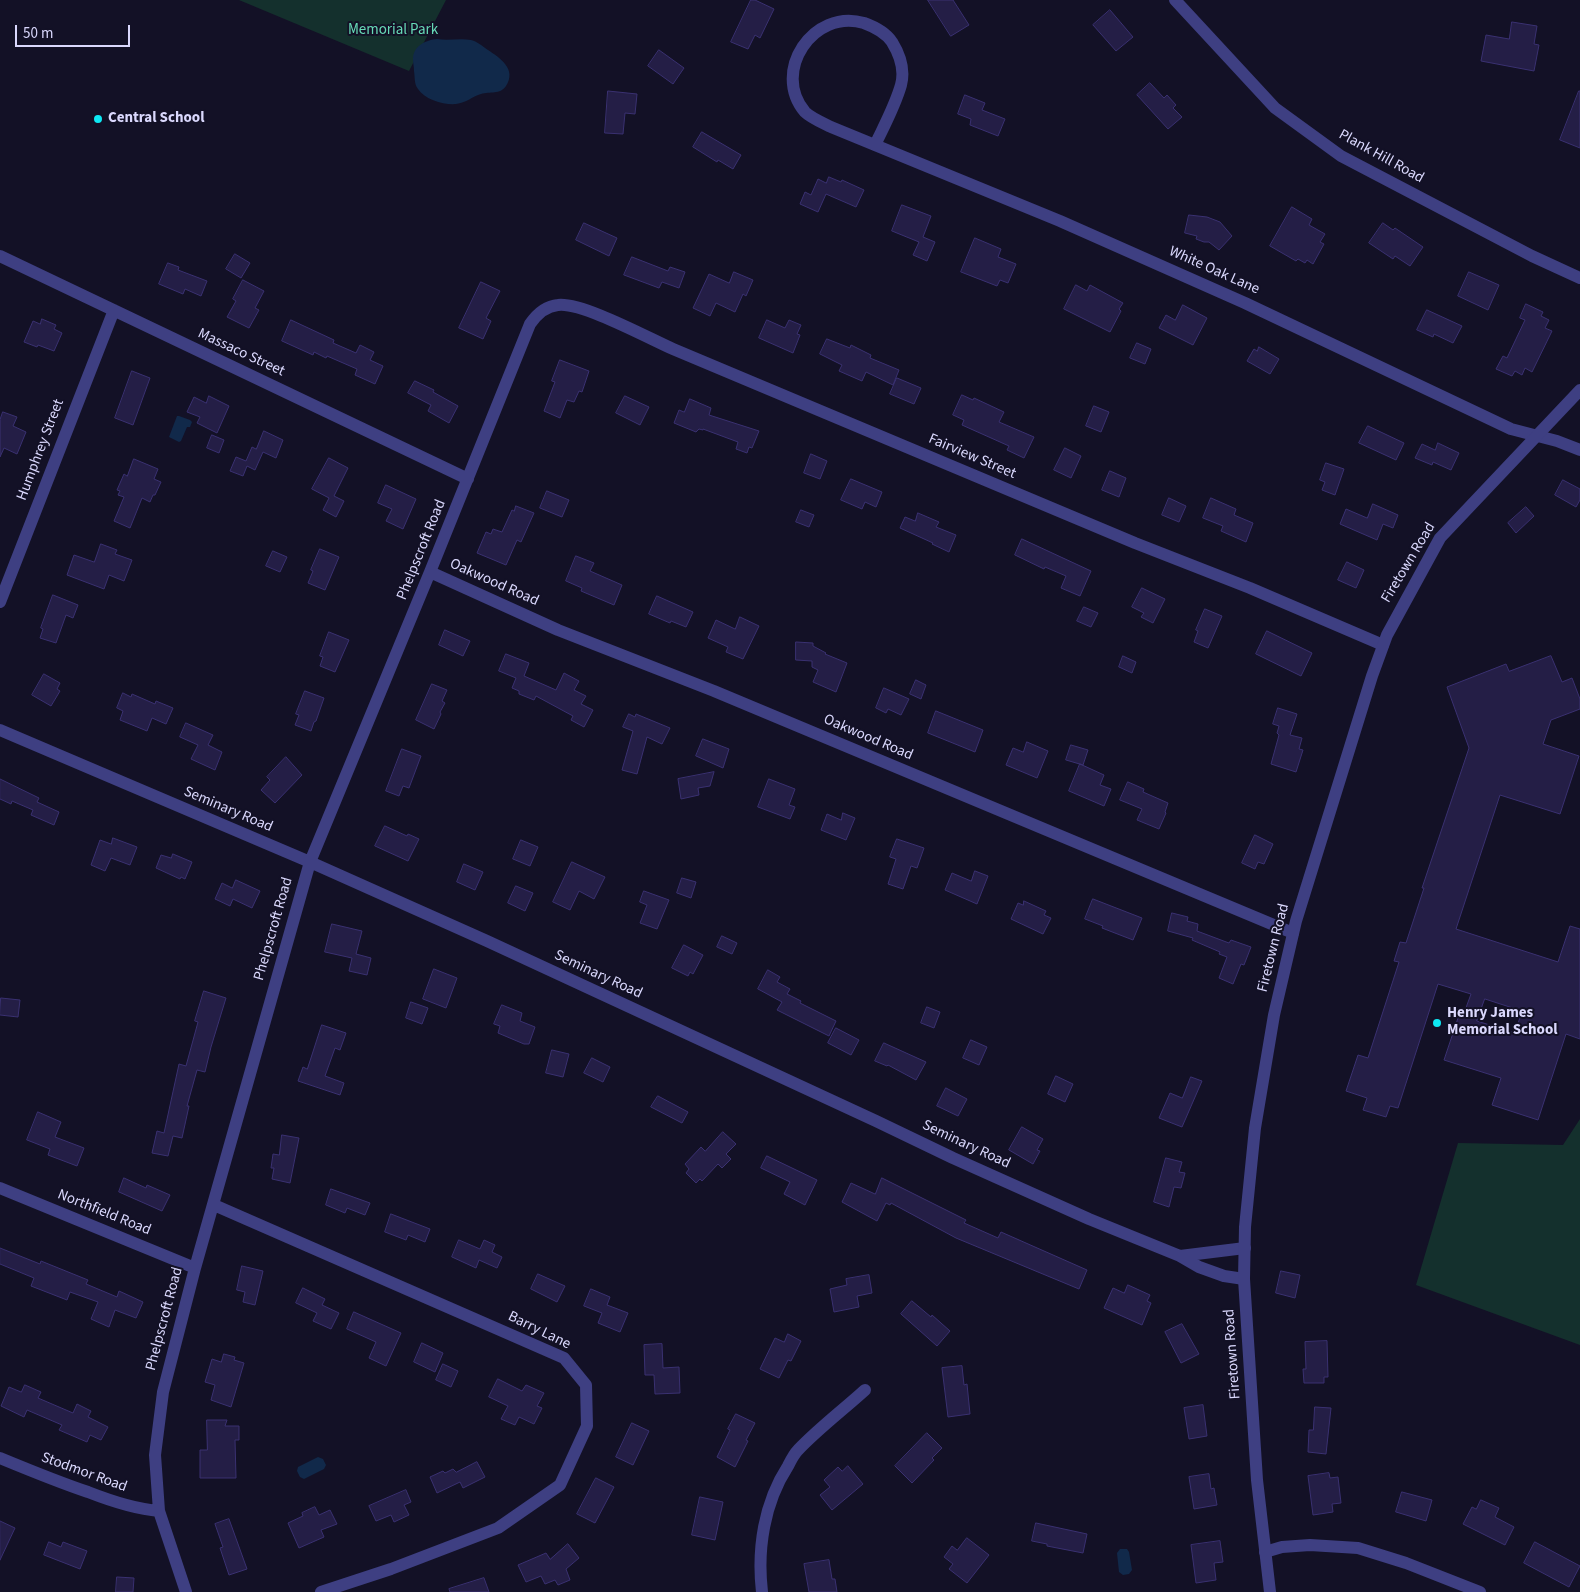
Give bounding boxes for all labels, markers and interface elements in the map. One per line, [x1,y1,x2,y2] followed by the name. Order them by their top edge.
[18,15,132,47] scale bar
[348,22,438,40] park label: Memorial Park
[23,23,53,44] text: 50 m
[108,110,204,128] place label: Central School
[92,113,104,125] marker: Central School
[1335,126,1427,188] street label: Plank Hill Road
[1166,243,1262,299] street label: White Oak Lane
[195,325,287,381] street label: Massaco Street
[13,397,69,503] street label: Humphrey Street
[926,430,1018,484] street label: Fairview Street
[394,497,450,603] street label: Phelpscroft Road
[1378,520,1440,606] street label: Firetown Road
[447,555,541,611] street label: Oakwood Road
[821,711,915,765] street label: Oakwood Road
[181,783,275,837] street label: Seminary Road
[251,875,297,983] street label: Phelpscroft Road
[1254,902,1294,994] street label: Firetown Road
[551,947,645,1003] street label: Seminary Road
[1447,1005,1558,1040] place label: Henry James Memorial School
[1431,1017,1443,1029] marker: Henry James Memorial School
[919,1117,1013,1173] street label: Seminary Road
[55,1186,153,1240] street label: Northfield Road
[143,1265,187,1373] street label: Phelpscroft Road
[505,1308,573,1354] street label: Barry Lane
[1221,1308,1245,1400] street label: Firetown Road
[39,1449,129,1497] street label: Stodmor Road

